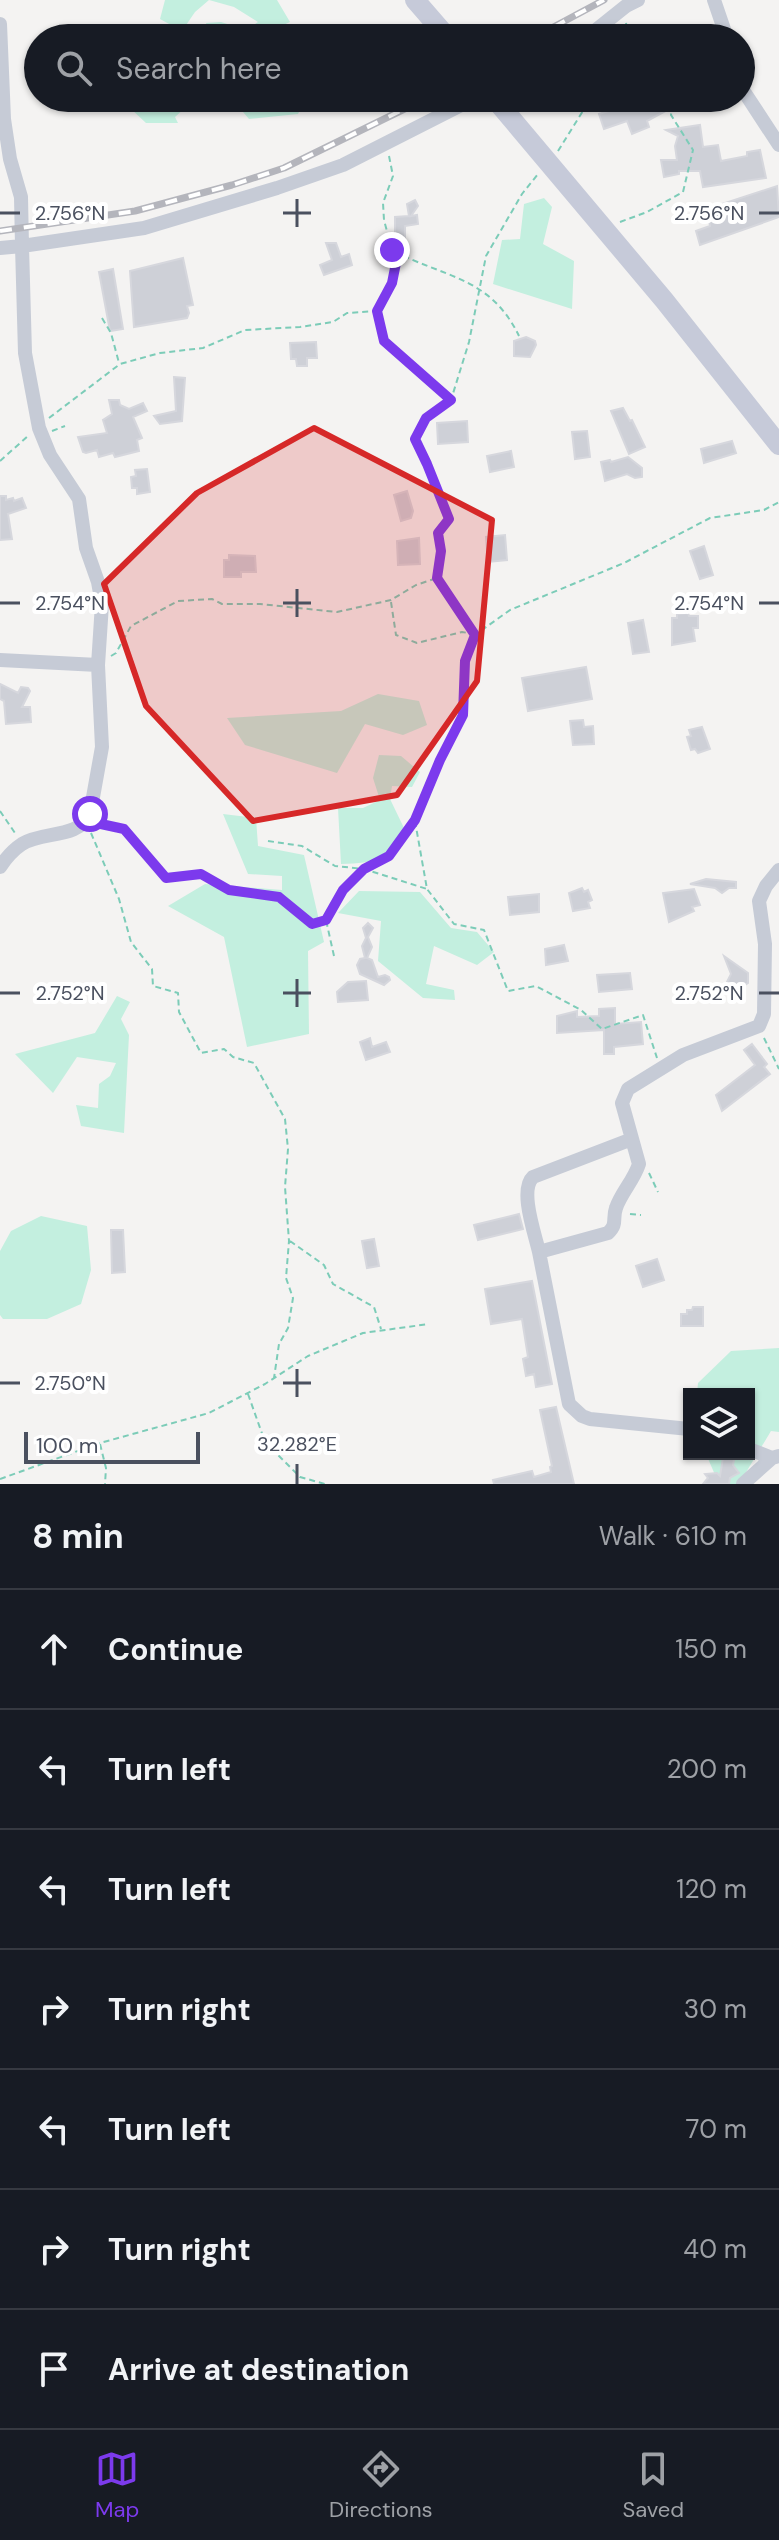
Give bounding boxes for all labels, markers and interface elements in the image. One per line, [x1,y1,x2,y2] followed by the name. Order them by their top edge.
[24,24,755,112] search box
[52,46,96,90] icon: search
[116,49,282,88] text: Search here
[35,200,105,226] text: 2.756°N
[674,200,744,226] text: 2.756°N
[374,232,410,268] route end
[35,590,105,616] text: 2.754°N
[674,590,744,616] text: 2.754°N
[72,796,108,832] route start
[35,980,105,1006] text: 2.752°N
[674,980,744,1006] text: 2.752°N
[34,1370,106,1396] text: 2.750°N
[683,1388,755,1460] map controls
[683,1388,755,1460] button: layers
[24,1428,200,1464] scale bar
[36,1431,98,1460] text: 100 m
[257,1431,337,1457] text: 32.282°E
[32,1514,124,1559] text: 8 min
[599,1519,747,1553] text: Walk · 610 m
[32,1627,76,1671] icon: ahead
[108,1630,243,1669] text: Continue
[675,1632,747,1666] text: 150 m
[32,1747,76,1791] icon: left
[108,1750,231,1789] text: Turn left
[667,1752,747,1786] text: 200 m
[32,1867,76,1911] icon: left
[108,1870,231,1909] text: Turn left
[676,1872,747,1906] text: 120 m
[32,1987,76,2031] icon: right
[108,1990,251,2029] text: Turn right
[684,1992,747,2026] text: 30 m
[32,2107,76,2151] icon: left
[108,2110,231,2149] text: Turn left
[686,2112,747,2146] text: 70 m
[32,2227,76,2271] icon: right
[108,2230,251,2269] text: Turn right
[683,2232,747,2266] text: 40 m
[32,2347,76,2391] icon: arrive
[108,2350,409,2389] text: Arrive at destination
[95,2447,139,2524] tab: Map
[329,2447,433,2524] tab: Directions
[622,2447,684,2524] tab: Saved

